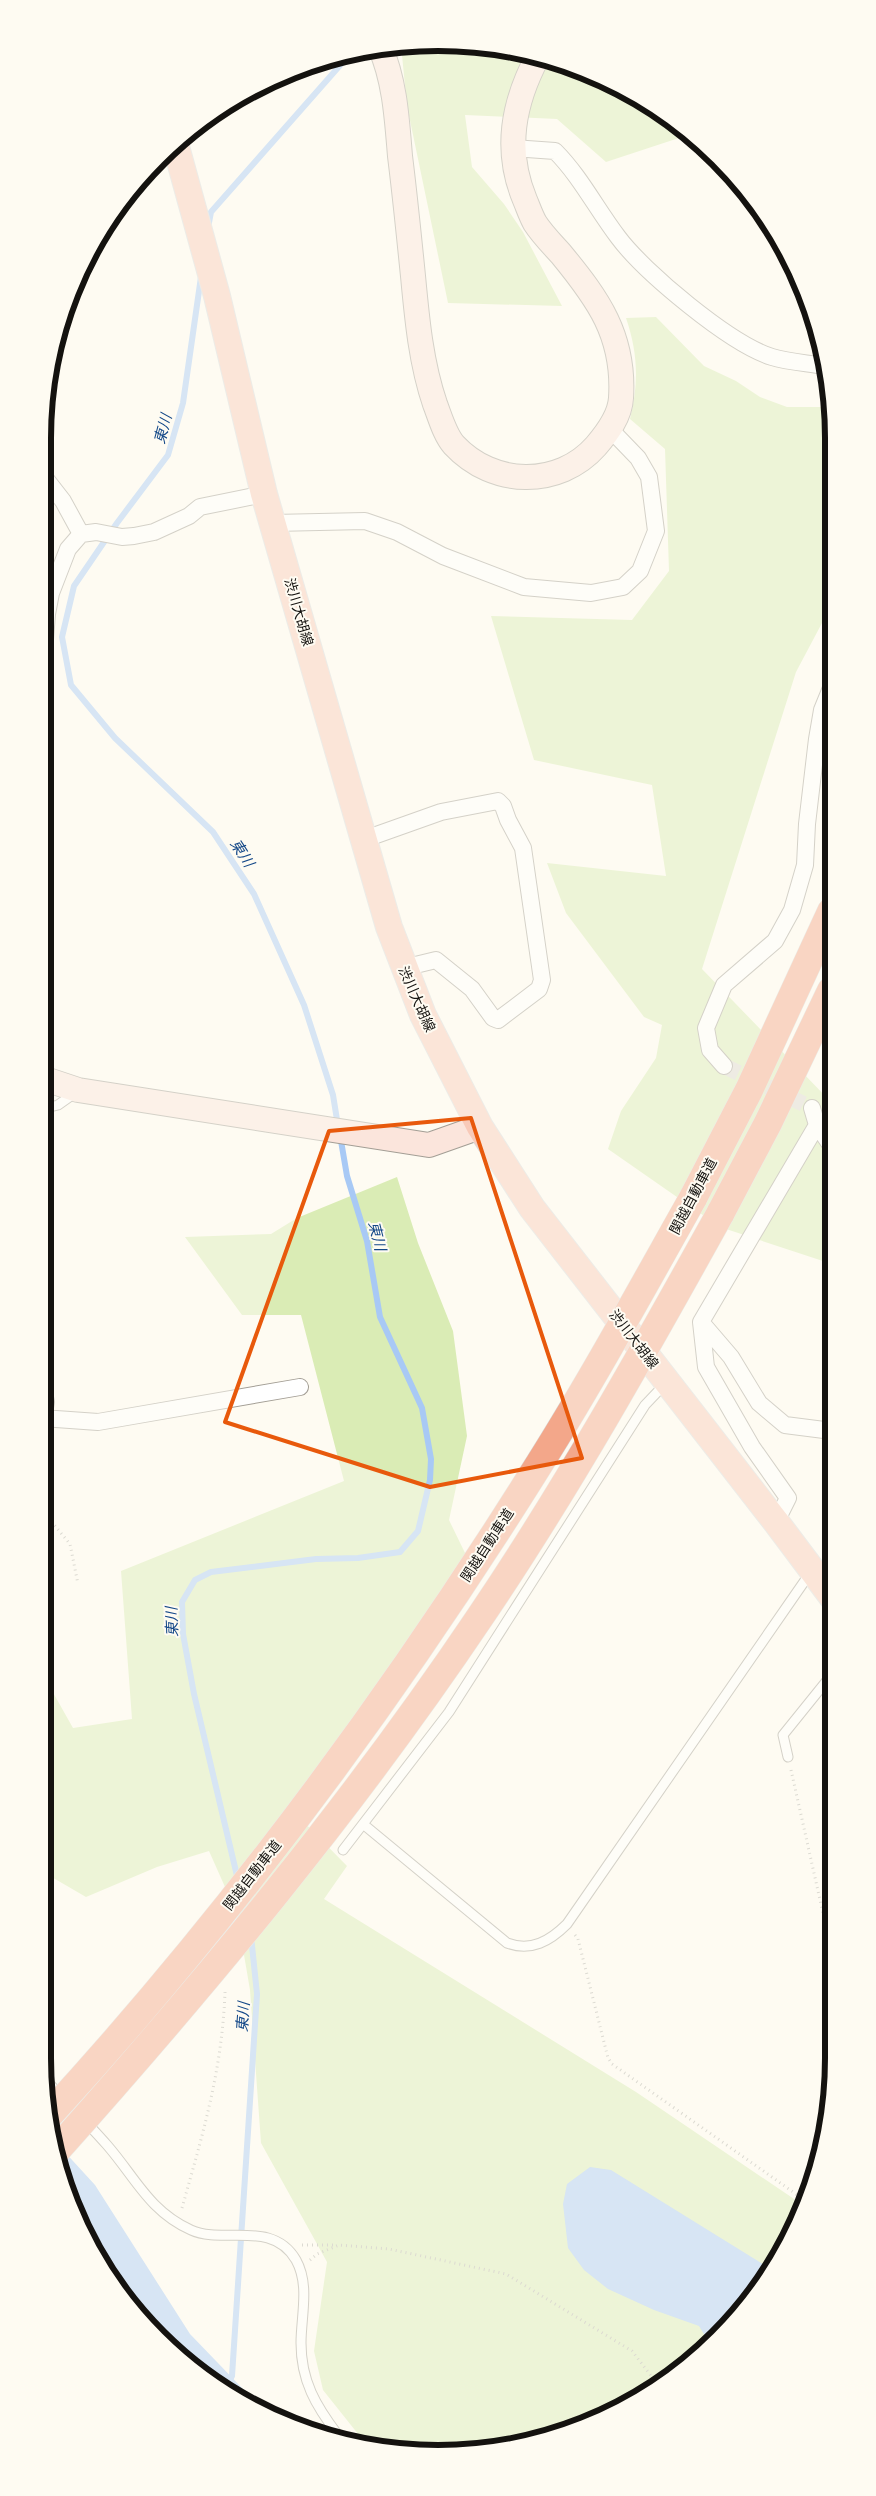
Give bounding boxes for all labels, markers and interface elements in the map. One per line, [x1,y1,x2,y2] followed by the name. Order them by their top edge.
[150,410,176,446] water label: 東川
[282,576,316,648] street label: 渋川大胡線
[226,836,259,872] water label: 東川
[395,964,439,1034] street label: 渋川大胡線
[666,1155,720,1237] street label: 関越自動車道
[365,1219,390,1255] water label: 東川
[606,1306,662,1372] street label: 渋川大胡線
[457,1505,517,1585] street label: 関越自動車道
[162,1605,182,1637] water label: 東川
[220,1837,284,1913] street label: 関越自動車道
[233,1999,253,2033] water label: 東川

